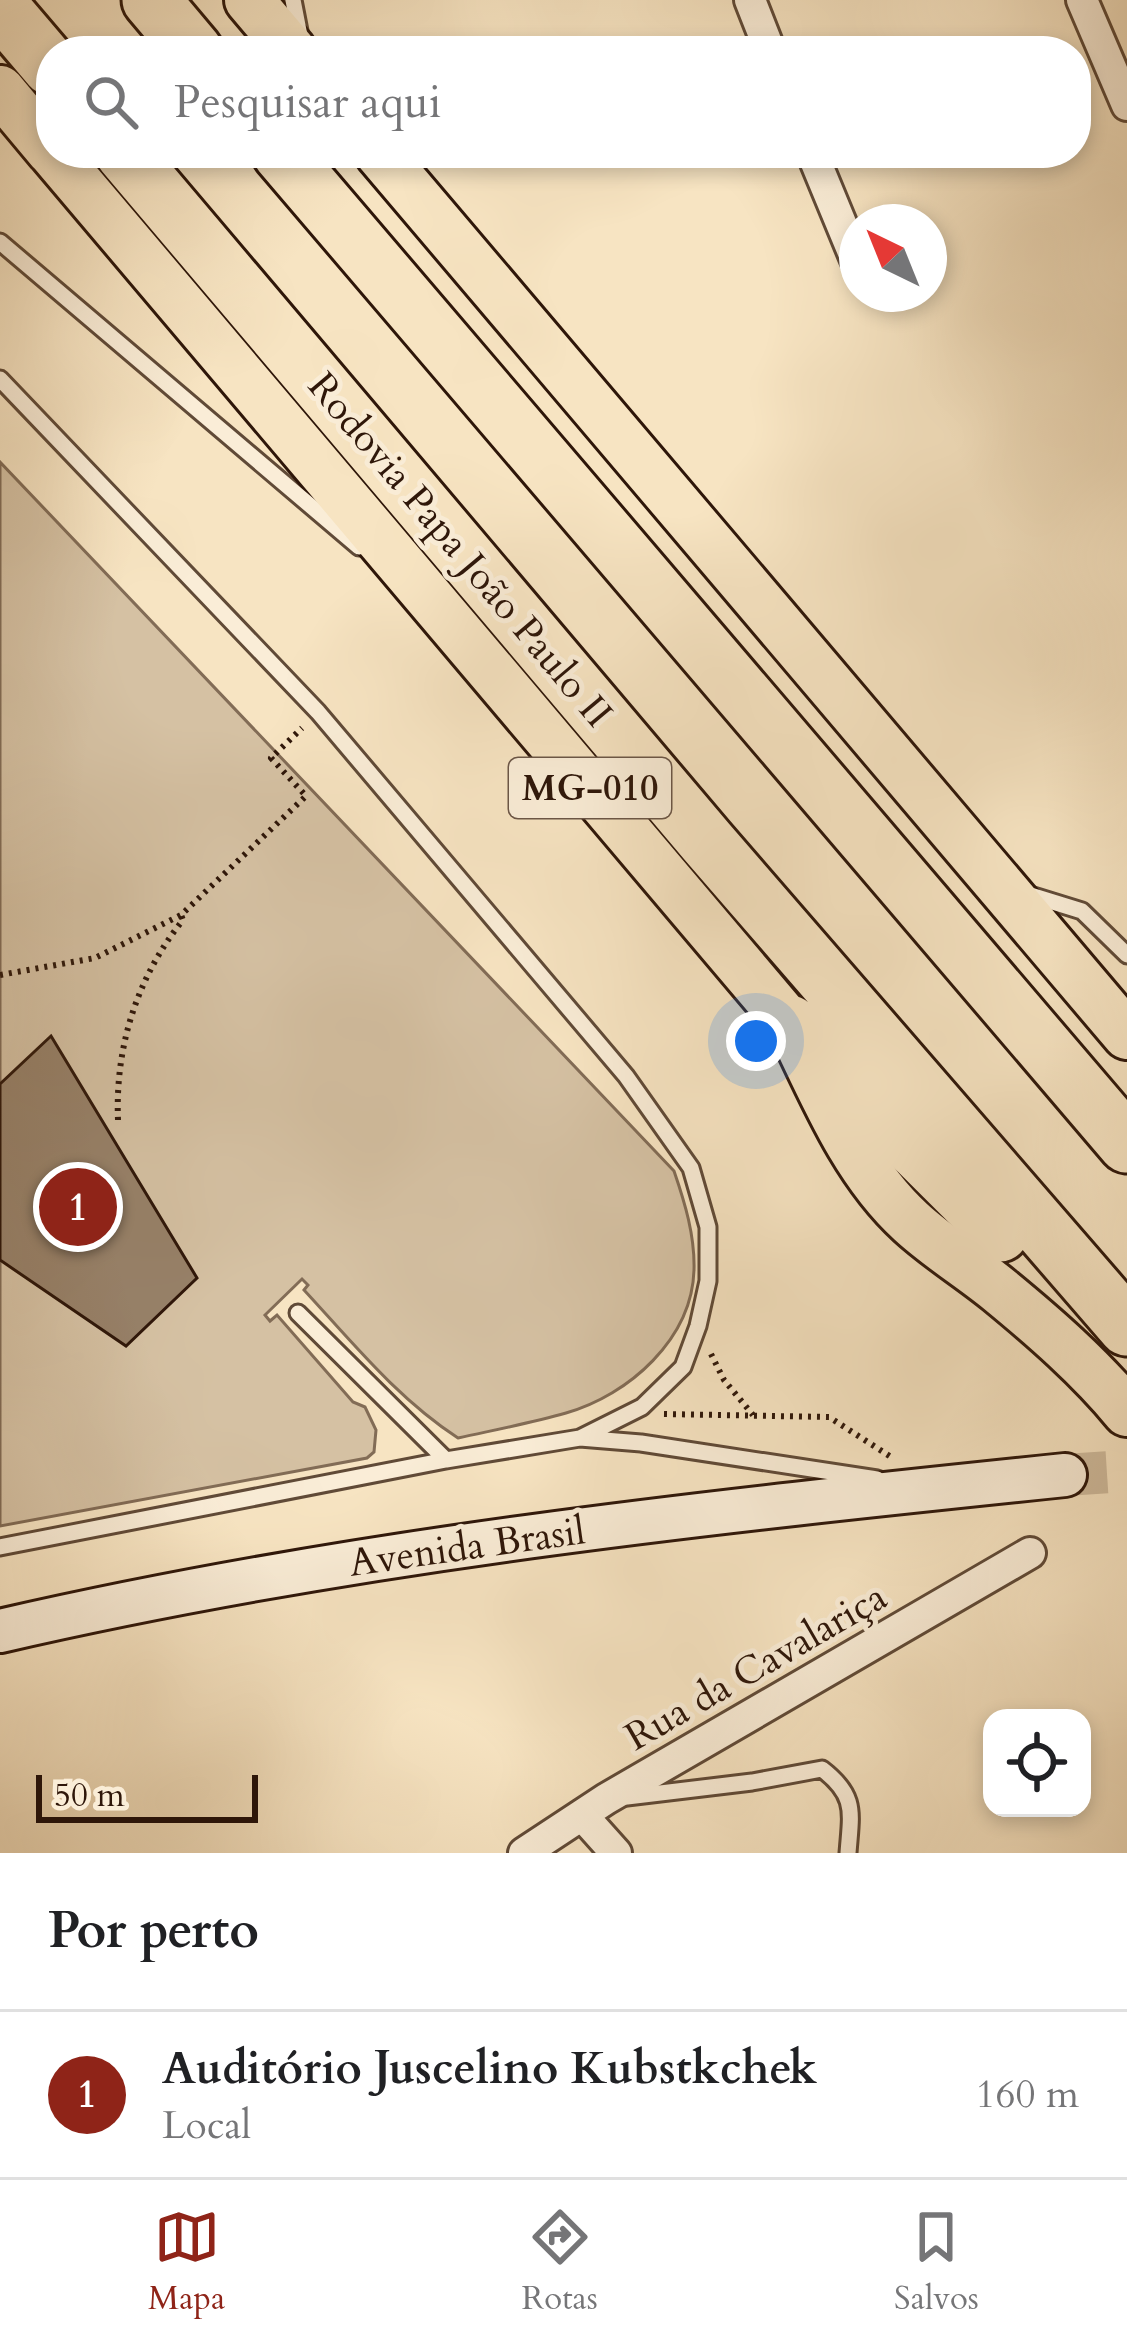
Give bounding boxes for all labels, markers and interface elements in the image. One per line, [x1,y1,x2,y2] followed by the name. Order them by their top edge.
[36,36,1091,168] search box
[78,69,144,135] icon: search
[174,72,441,133] text: Pesquisar aqui
[839,204,947,312] north arrow
[296,361,624,739] street label: Rodovia Papa João Paulo II
[509,758,671,818] road number: MG-010
[726,1011,786,1071] your location
[39,1162,117,1252] pin: 1
[346,1504,589,1590] street label: Avenida Brasil
[616,1571,897,1763] street label: Rua da Cavalariça
[983,1709,1091,1817] map controls
[983,1709,1091,1817] button: locate
[36,1769,258,1822] scale bar
[54,1773,125,1818] text: 50 m
[48,1896,259,1966] text: Por perto
[162,2038,817,2099] text: Auditório Juscelino Kubstkchek
[77,2068,97,2121] text: 1
[976,2068,1079,2121] text: 160 m
[162,2099,251,2152] text: Local
[148,2204,225,2321] tab: Mapa
[521,2204,598,2321] tab: Rotas
[894,2204,979,2321] tab: Salvos

